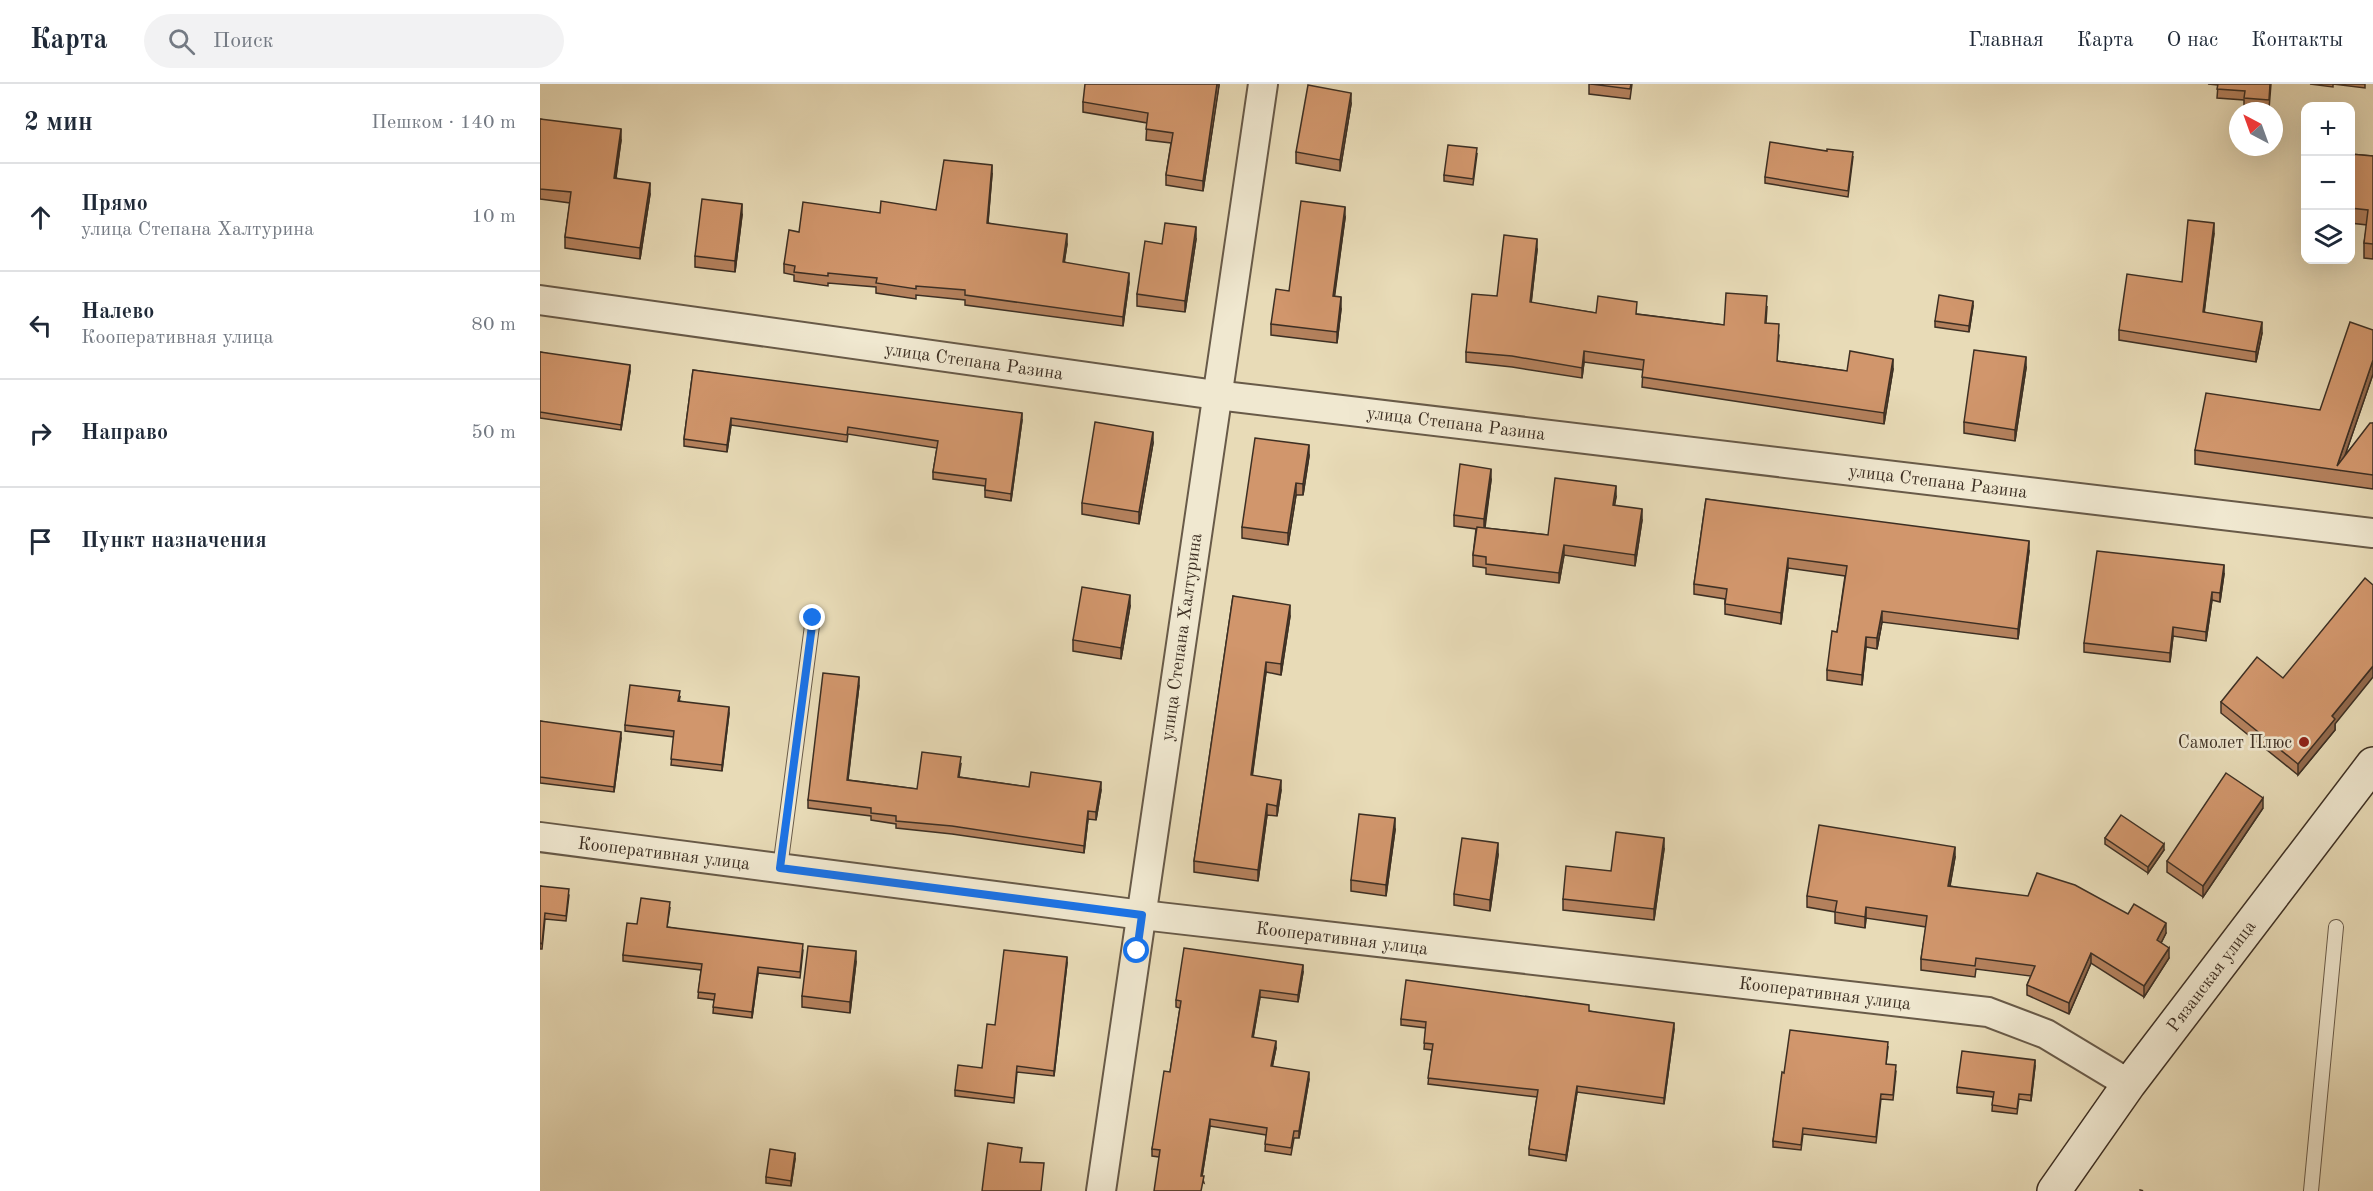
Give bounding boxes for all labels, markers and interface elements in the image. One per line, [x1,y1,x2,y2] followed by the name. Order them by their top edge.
[144,14,564,68] search box
[165,25,198,58] icon: search
[30,27,108,55] text: Карта
[213,30,274,52] text: Поиск
[1968,30,2044,51] text: Главная
[2077,30,2134,51] text: Карта
[2167,30,2218,51] text: О нас
[2251,30,2343,51] text: Контакты
[2229,102,2283,156] north arrow
[2301,102,2355,264] map controls
[2301,102,2355,156] button: +
[24,110,93,136] text: 2 мин
[371,113,516,133] text: Пешком · 140 m
[2301,156,2355,210] button: −
[81,193,148,215] text: Прямо
[24,201,57,234] icon: ahead
[471,207,516,227] text: 10 m
[2301,210,2355,264] button: layers
[81,220,314,240] text: улица Степана Халтурина
[81,301,154,323] text: Налево
[24,309,57,342] icon: left
[471,315,516,335] text: 80 m
[81,328,274,348] text: Кооперативная улица
[884,341,1064,383] street label: улица Степана Разина
[1366,404,1546,444] street label: улица Степана Разина
[24,417,57,450] icon: right
[81,422,168,444] text: Направо
[471,423,516,443] text: 50 m
[1848,462,2028,502] street label: улица Степана Разина
[24,525,57,558] icon: arrive
[81,530,267,552] text: Пункт назначения
[1158,532,1206,742] street label: улица Степана Халтурина
[799,604,825,630] route end
[2178,734,2292,752] place label: Самолет Плюс
[2297,735,2311,749] marker: Самолет Плюс
[577,834,751,874] street label: Кооперативная улица
[2164,917,2259,1036] street label: Рязанская улица
[1255,919,1429,959] street label: Кооперативная улица
[1123,937,1149,963] route start
[1738,974,1912,1014] street label: Кооперативная улица

